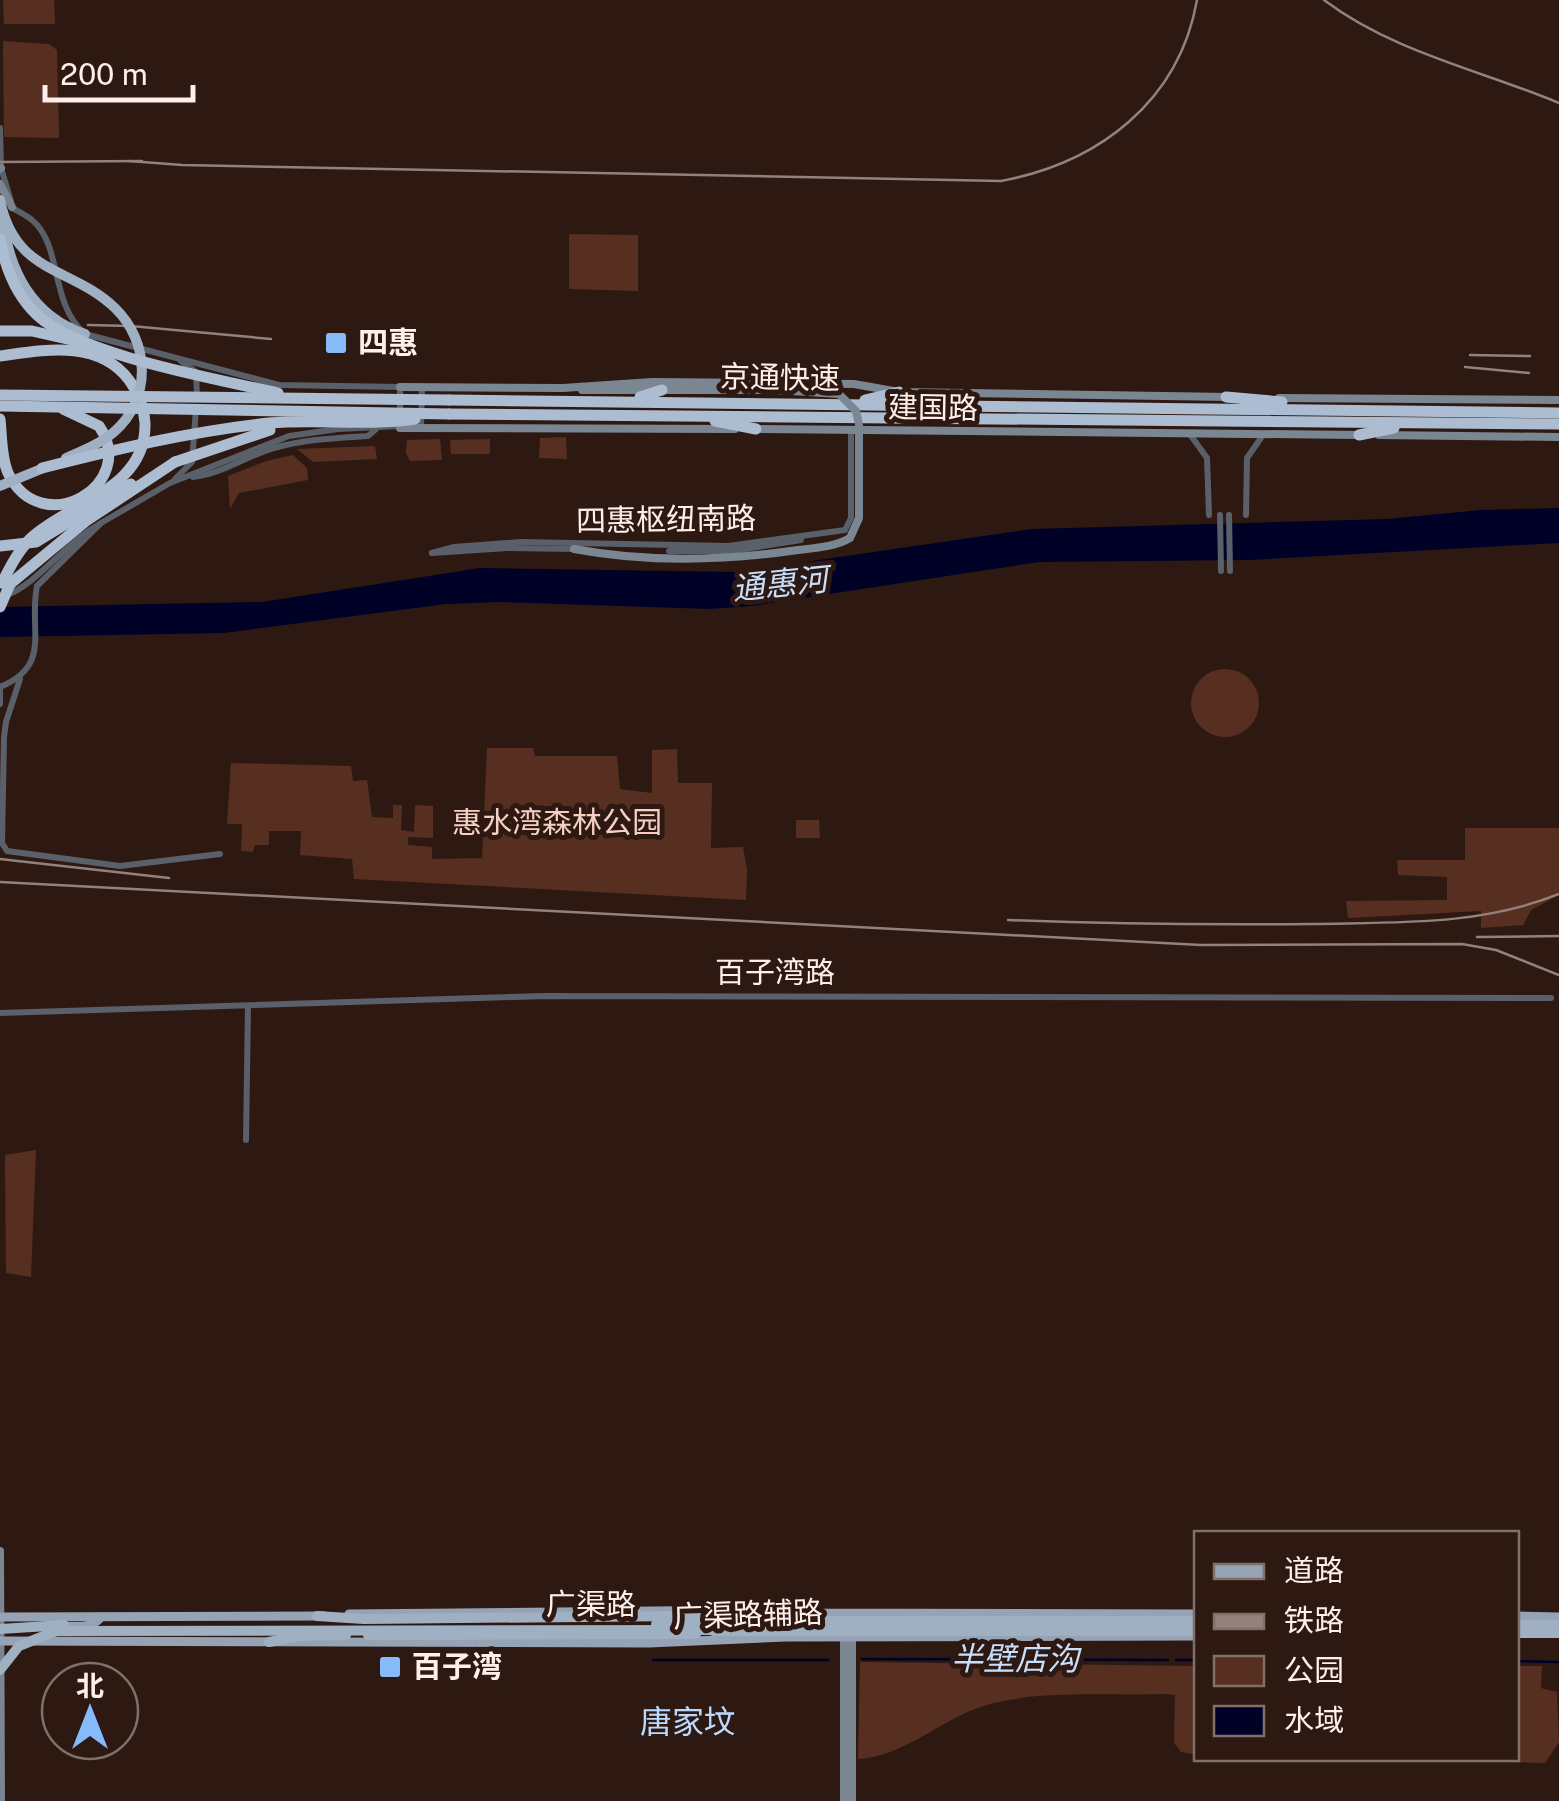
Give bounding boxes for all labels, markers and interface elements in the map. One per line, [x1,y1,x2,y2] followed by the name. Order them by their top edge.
[45,40,192,102] scale bar
[60,56,148,92] text: 200 m
[358,324,418,360] place label: 四惠
[323,330,349,356] marker: 四惠
[720,358,840,396] street label: 京通快速
[888,388,978,426] street label: 建国路
[576,499,756,539] street label: 四惠枢纽南路
[730,559,836,607] water label: 通惠河
[452,804,662,840] park label: 惠水湾森林公园
[715,954,835,990] street label: 百子湾路
[1194,1531,1519,1761] legend
[1284,1552,1344,1588] text: 道路
[546,1586,636,1622] street label: 广渠路
[672,1593,824,1635] street label: 广渠路辅路
[1284,1602,1344,1638] text: 铁路
[951,1640,1082,1677] water label: 半壁店沟
[412,1648,502,1684] place label: 百子湾
[1284,1652,1344,1688] text: 公园
[377,1654,403,1680] marker: 百子湾
[40,1661,140,1761] north arrow
[76,1669,104,1702] text: 北
[1284,1702,1344,1738] text: 水域
[640,1703,736,1740] district label: 唐家坟

